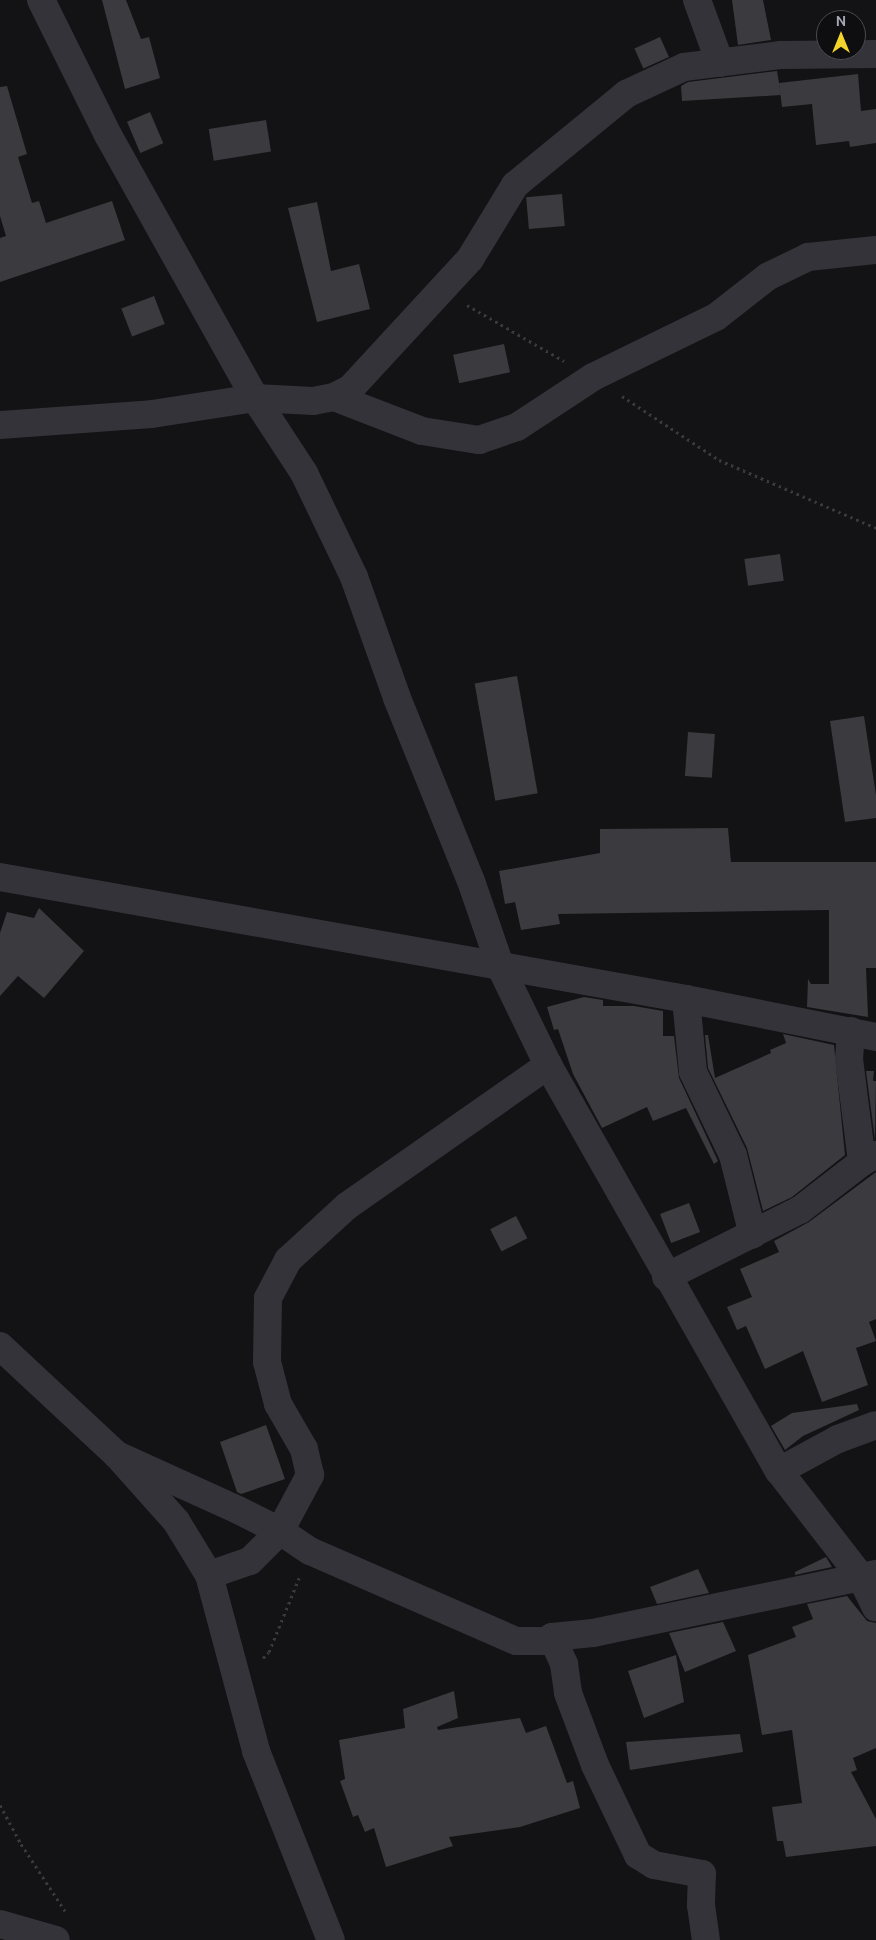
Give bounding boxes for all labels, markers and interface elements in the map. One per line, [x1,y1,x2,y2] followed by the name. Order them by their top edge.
[816,10,866,60] north arrow
[836,13,846,29] text: N

